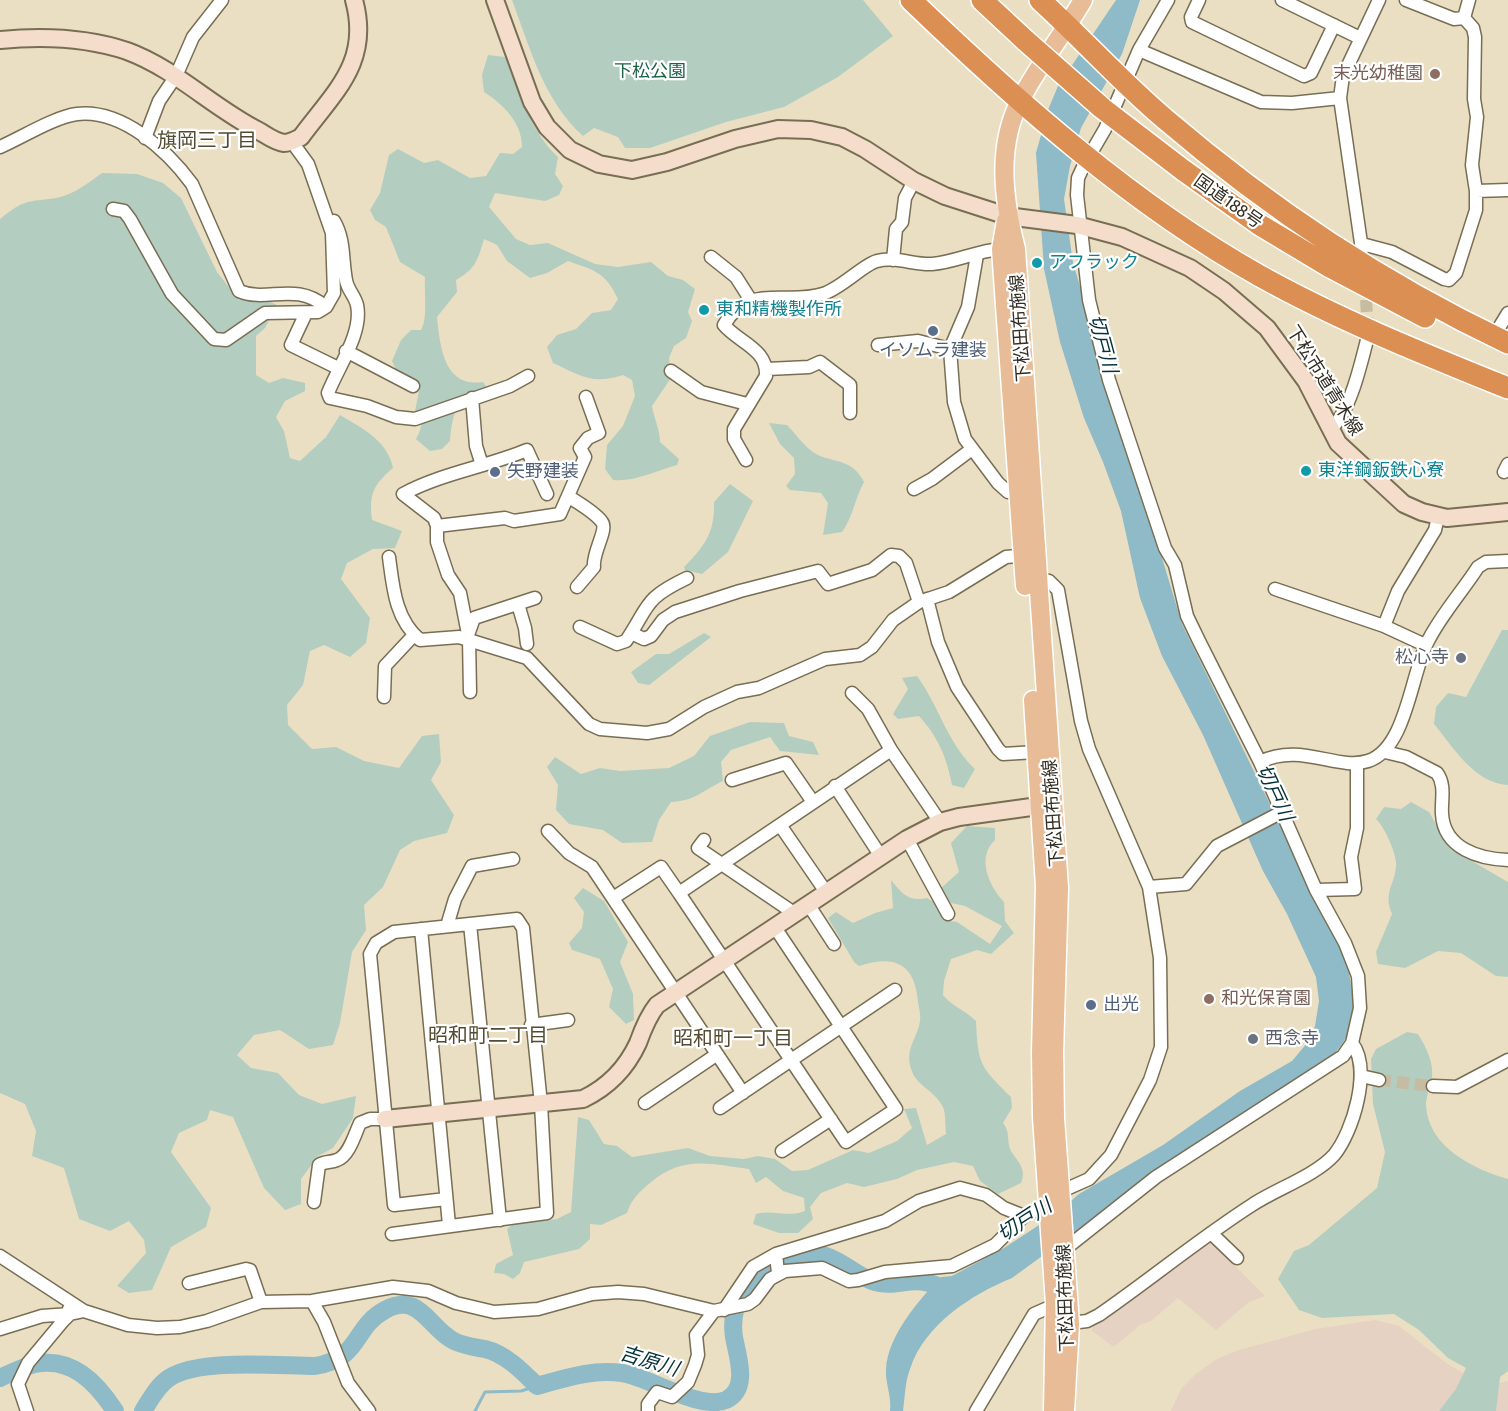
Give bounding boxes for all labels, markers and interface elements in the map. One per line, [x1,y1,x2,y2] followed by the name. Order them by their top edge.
[614,61,686,83] park label: 下松公園
[1333,63,1423,85] place label: 末光幼稚園
[1428,67,1442,81] marker: 末光幼稚園
[157,129,257,153] district label: 旗岡三丁目
[1189,170,1267,234] street label: 国道188号
[1049,252,1139,274] place label: アフラック
[1030,256,1044,270] marker: アフラック
[1006,273,1036,383] street label: 下松田布施線
[716,299,842,321] place label: 東和精機製作所
[697,303,711,317] marker: 東和精機製作所
[1083,312,1121,376] water label: 切戸川
[1281,322,1367,440] street label: 下松市道青木線
[926,324,940,338] marker: イソムラ建装
[879,340,987,362] place label: イソムラ建装
[1318,460,1444,482] place label: 東洋鋼鈑鉄心寮
[507,461,579,483] place label: 矢野建装
[1299,464,1313,478] marker: 東洋鋼鈑鉄心寮
[488,465,502,479] marker: 矢野建装
[1395,647,1449,669] place label: 松心寺
[1454,651,1468,665] marker: 松心寺
[1039,758,1069,868] street label: 下松田布施線
[1250,761,1298,825] water label: 切戸川
[1221,988,1311,1010] place label: 和光保育園
[1202,992,1216,1006] marker: 和光保育園
[1103,994,1139,1016] place label: 出光
[1084,998,1098,1012] marker: 出光
[428,1024,548,1048] district label: 昭和町二丁目
[673,1027,793,1051] district label: 昭和町一丁目
[1265,1028,1319,1050] place label: 西念寺
[1246,1032,1260,1046] marker: 西念寺
[993,1195,1057,1247] water label: 切戸川
[1053,1244,1079,1352] street label: 下松田布施線
[617,1342,681,1382] water label: 吉原川

